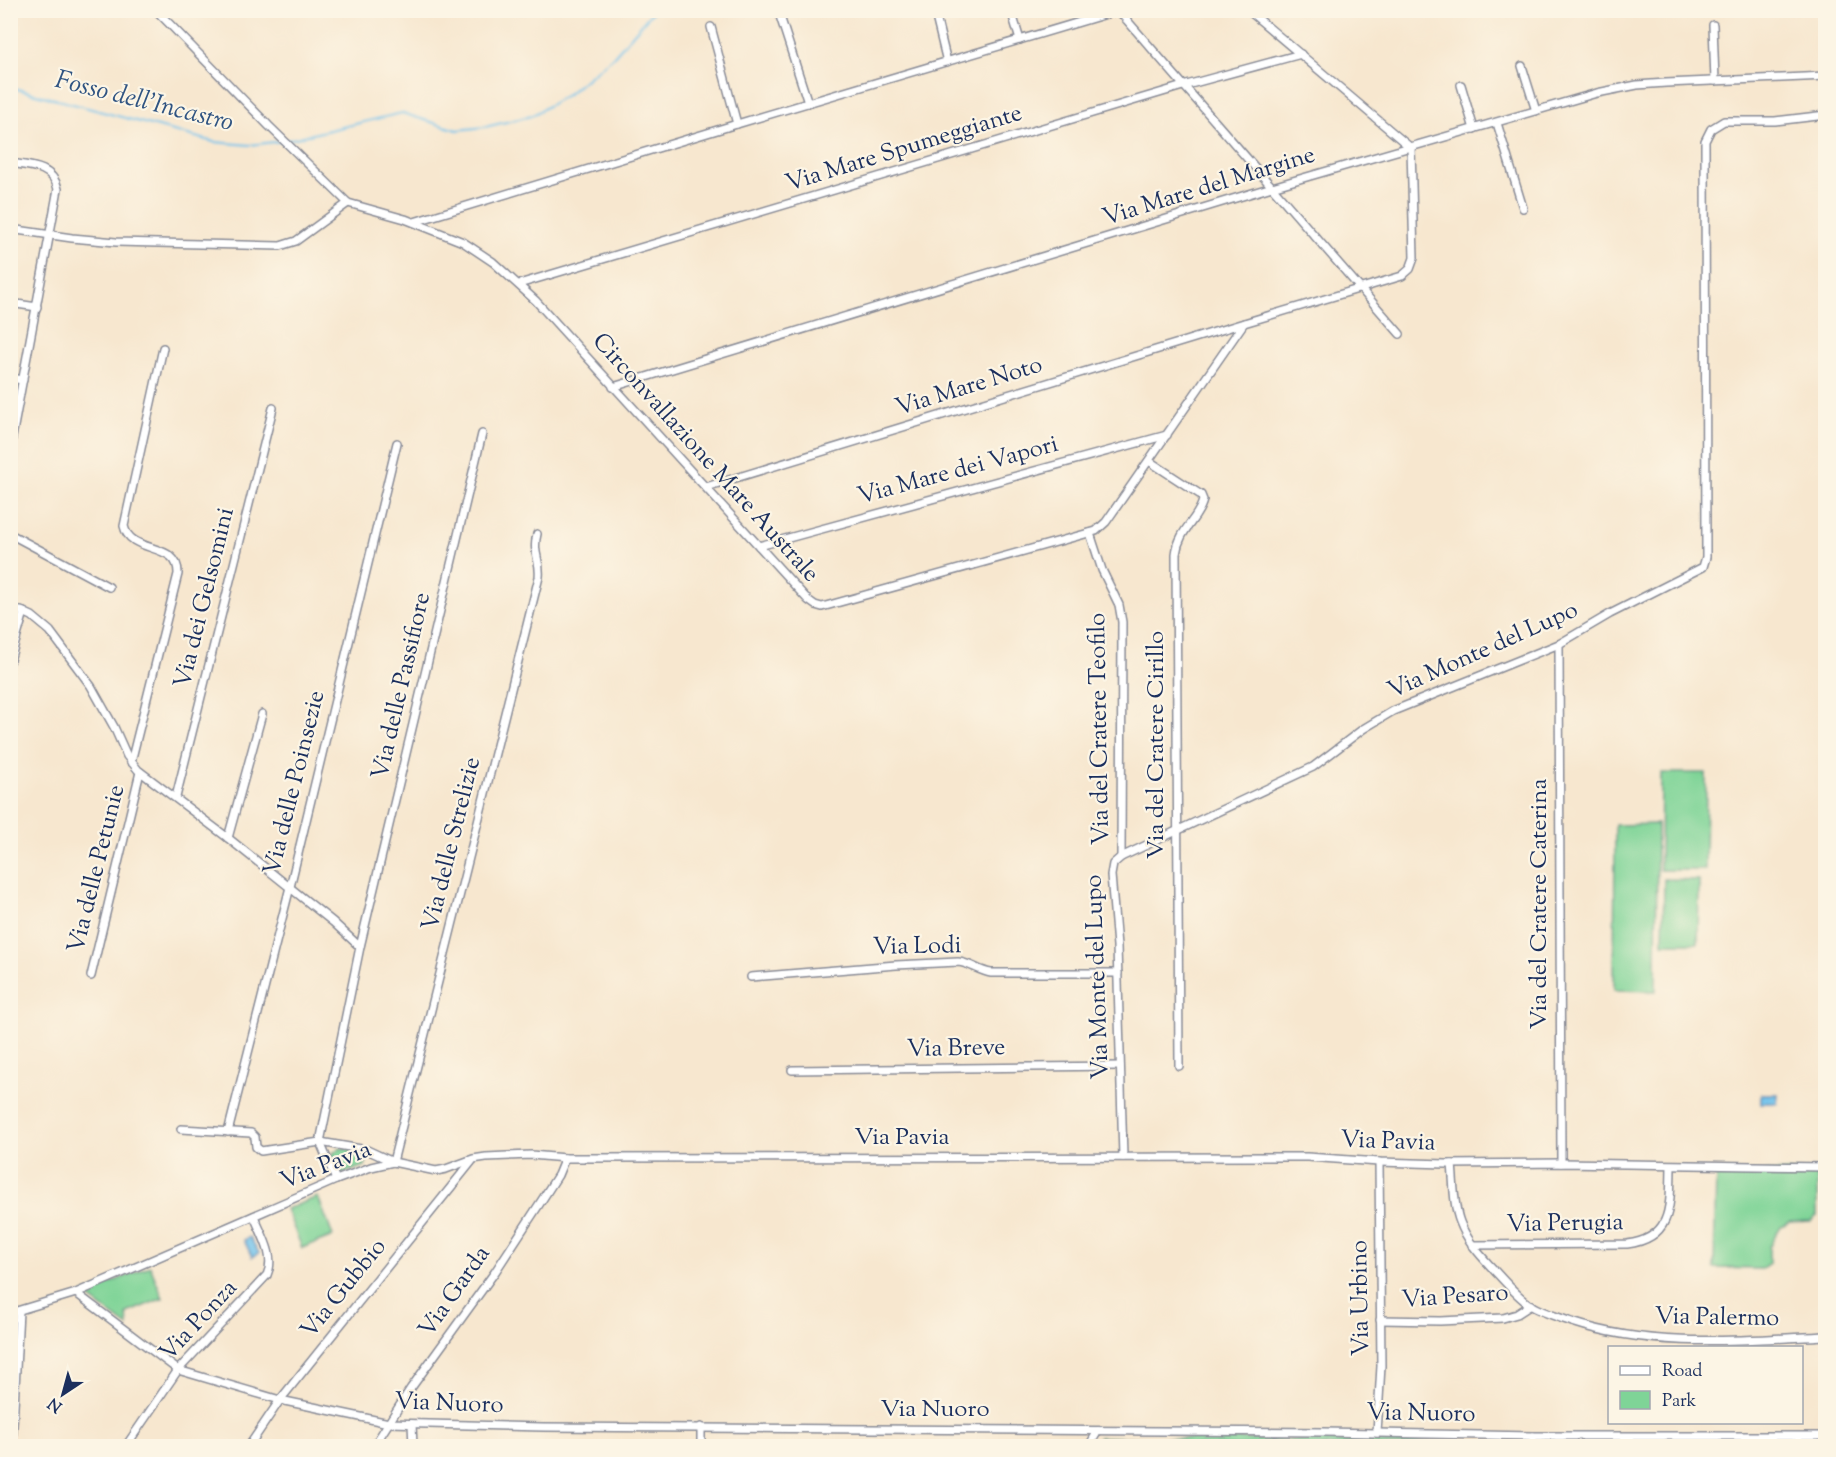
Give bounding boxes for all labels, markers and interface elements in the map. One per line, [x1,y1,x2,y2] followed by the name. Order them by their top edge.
[51,62,237,142] water label: Fosso dell'Incastro
[782,97,1026,201] street label: Via Mare Spumeggiante
[1099,138,1319,236] street label: Via Mare del Margine
[584,326,826,590] street label: Circonvallazione Mare Australe
[891,348,1047,426] street label: Via Mare Noto
[854,428,1062,514] street label: Via Mare dei Vapori
[166,504,244,692] street label: Via dei Gelsomini
[364,589,440,783] street label: Via delle Passifiore
[1382,594,1584,708] street label: Via Monte del Lupo
[1081,613,1119,845] street label: Via del Cratere Teofilo
[1140,631,1174,859] street label: Via del Cratere Cirillo
[256,687,334,879] street label: Via delle Poinsezie
[414,754,490,934] street label: Via delle Strelizie
[1523,779,1557,1029] street label: Via del Cratere Caterina
[60,781,134,957] street label: Via delle Petunie
[1077,874,1119,1080] street label: Via Monte del Lupo
[872,929,962,965] street label: Via Lodi
[906,1031,1006,1067] street label: Via Breve
[854,1121,950,1155] street label: Via Pavia
[1340,1123,1436,1161] street label: Via Pavia
[275,1133,377,1199] street label: Via Pavia
[1506,1206,1624,1242] street label: Via Perugia
[293,1232,395,1346] street label: Via Gubbio
[411,1239,499,1345] street label: Via Garda
[1343,1240,1379,1356] street label: Via Urbino
[152,1273,246,1369] street label: Via Ponza
[1400,1276,1510,1318] street label: Via Pesaro
[1654,1300,1780,1336] street label: Via Palermo
[1608,1346,1803,1424] legend
[1662,1359,1702,1385] text: Road
[33,1364,93,1424] north arrow
[394,1385,504,1423] street label: Via Nuoro
[1662,1389,1697,1415] text: Park
[44,1391,68,1417] text: N
[880,1393,990,1427] street label: Via Nuoro
[1366,1396,1476,1432] street label: Via Nuoro

